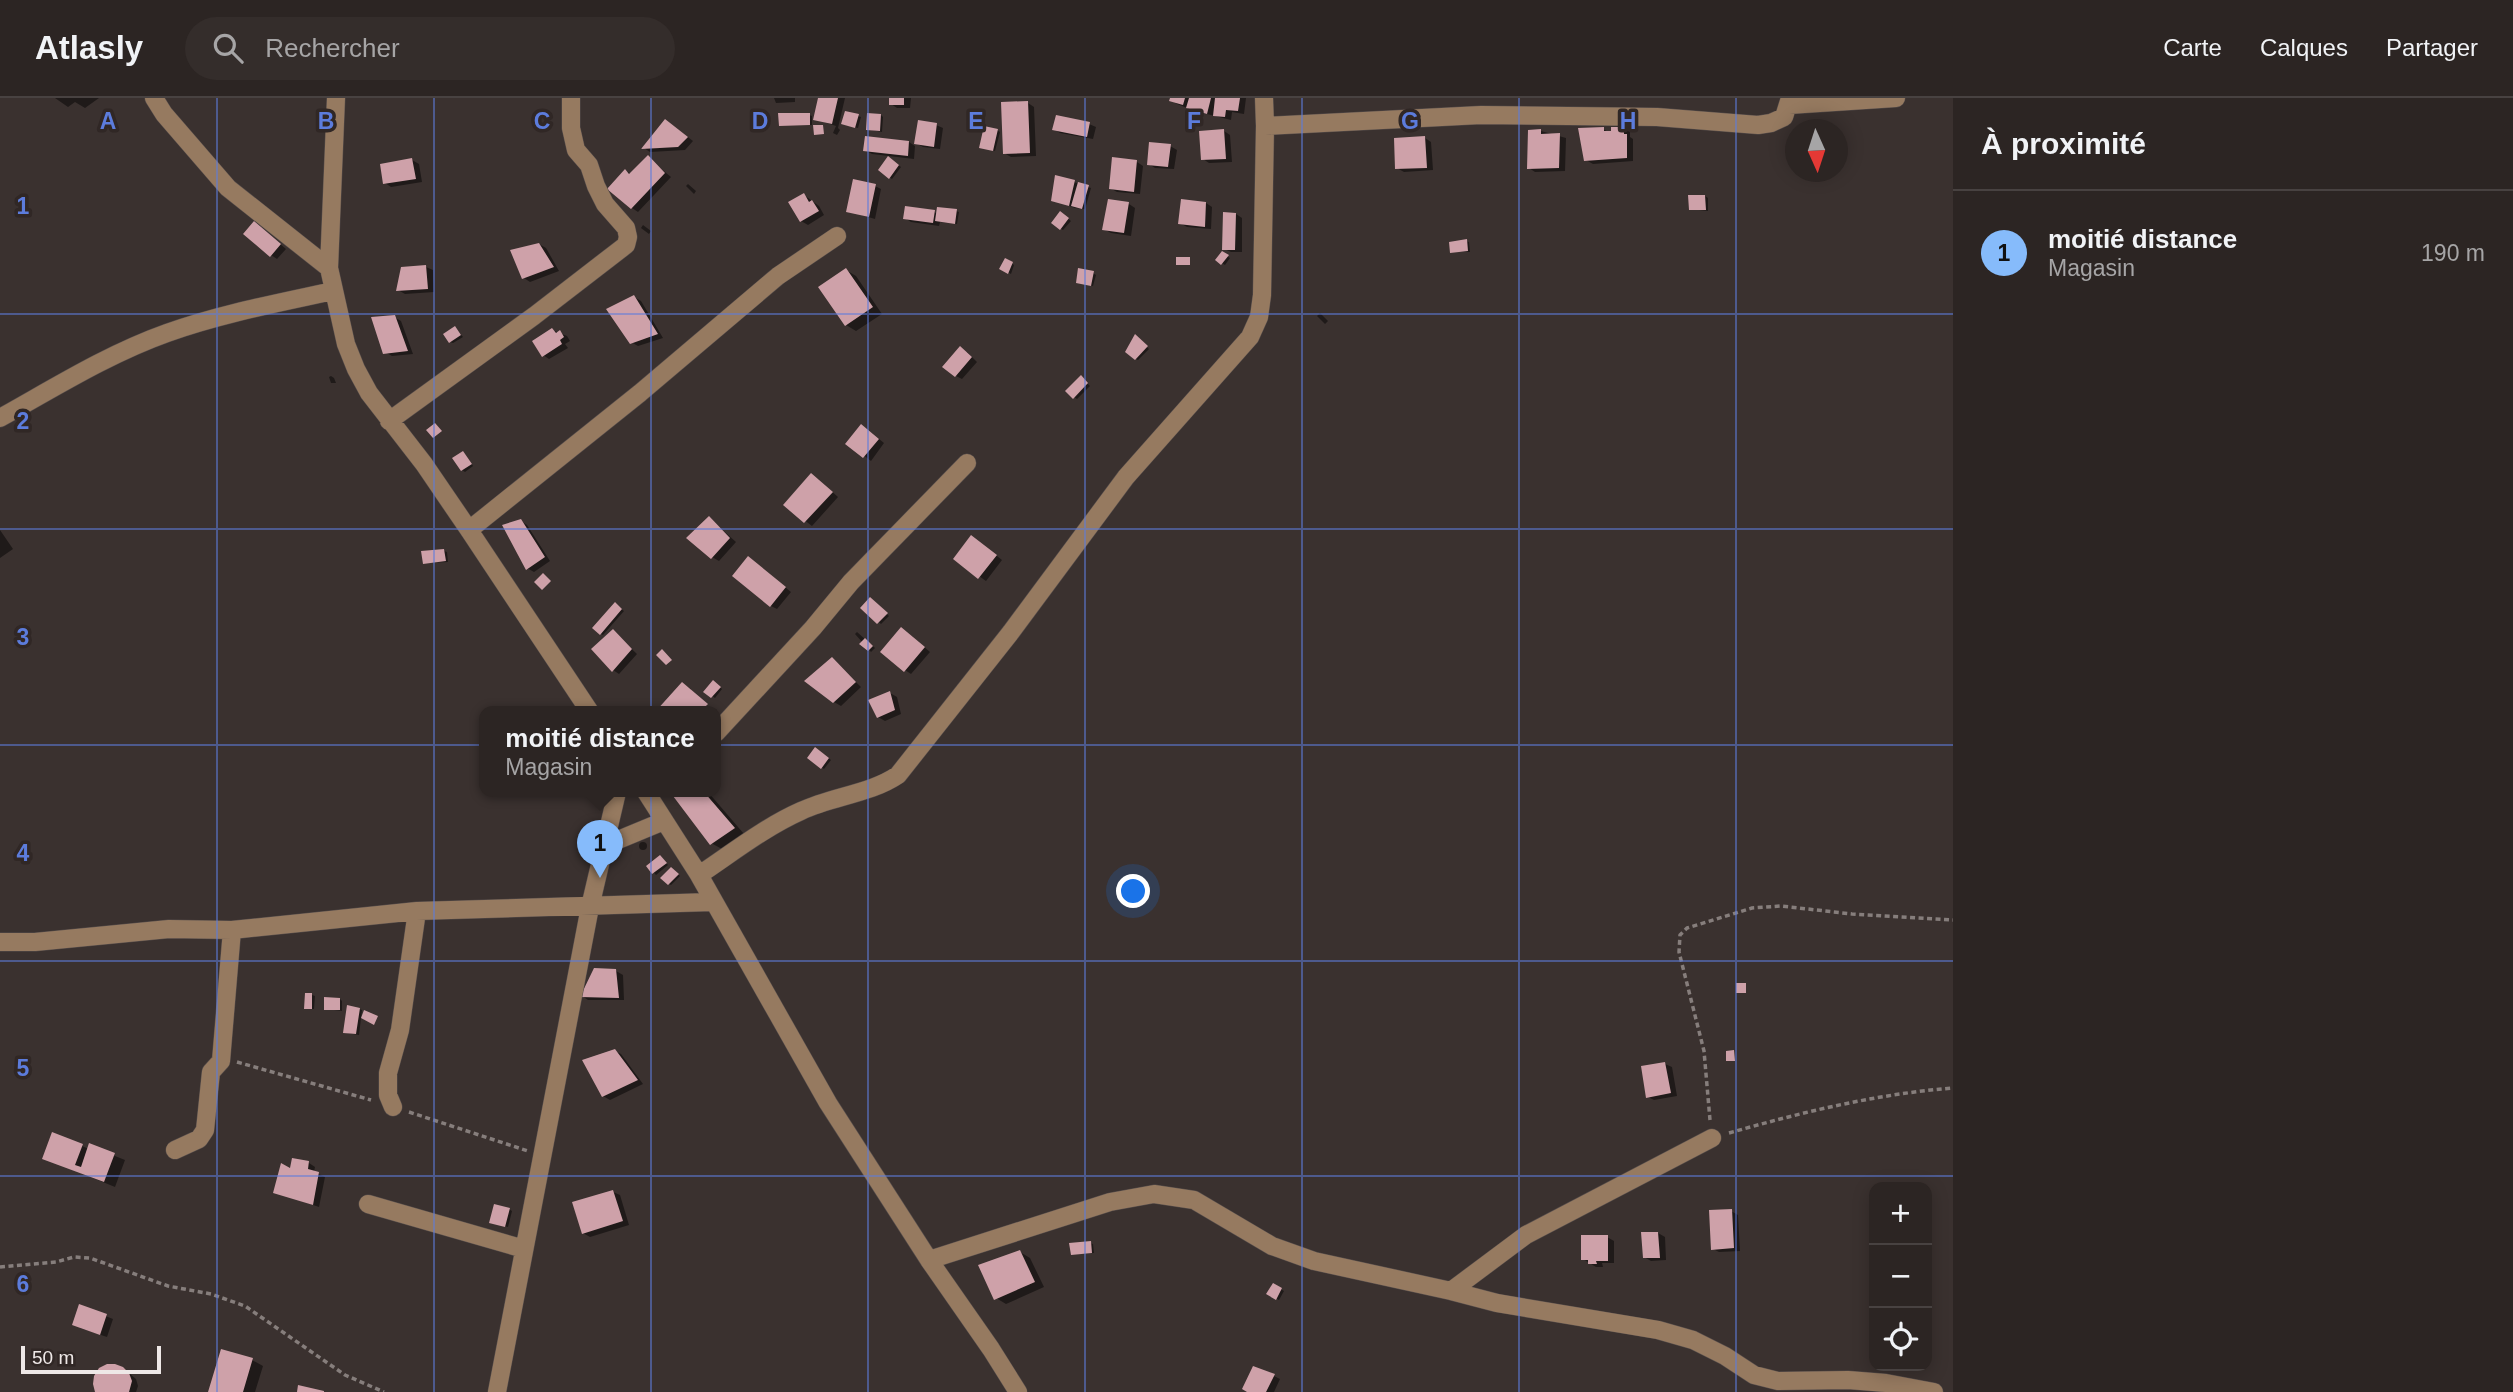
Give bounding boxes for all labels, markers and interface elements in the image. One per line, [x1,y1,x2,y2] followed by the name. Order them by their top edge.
[185,17,675,80] search box
[35,29,143,66] text: Atlasly
[209,29,247,67] icon: search
[265,33,400,63] text: Rechercher
[2163,34,2222,61] text: Carte
[2260,34,2348,61] text: Calques
[2386,34,2478,61] text: Partager
[100,108,116,134] text: A
[318,108,334,134] text: B
[534,108,550,134] text: C
[752,108,768,134] text: D
[968,108,984,134] text: E
[1187,108,1201,134] text: F
[1401,108,1419,134] text: G
[1620,108,1636,134] text: H
[1785,119,1848,182] north arrow
[1981,127,2146,160] text: À proximité
[17,193,30,219] text: 1
[2048,224,2237,254] text: moitié distance
[1998,240,2010,266] text: 1
[2421,240,2485,266] text: 190 m
[2048,255,2135,281] text: Magasin
[17,408,29,434] text: 2
[17,624,29,650] text: 3
[479,706,721,797] popup
[505,723,695,753] text: moitié distance
[505,754,592,780] text: Magasin
[577,820,623,878] pin: 1
[17,840,30,866] text: 4
[1116,874,1150,908] your location
[17,1055,30,1081] text: 5
[1869,1182,1932,1371] map controls
[1869,1182,1932,1245] button: +
[1869,1245,1932,1308] button: −
[17,1271,29,1297] text: 6
[1869,1308,1932,1371] button: locate
[21,1343,161,1375] scale bar
[32,1347,74,1368] text: 50 m

